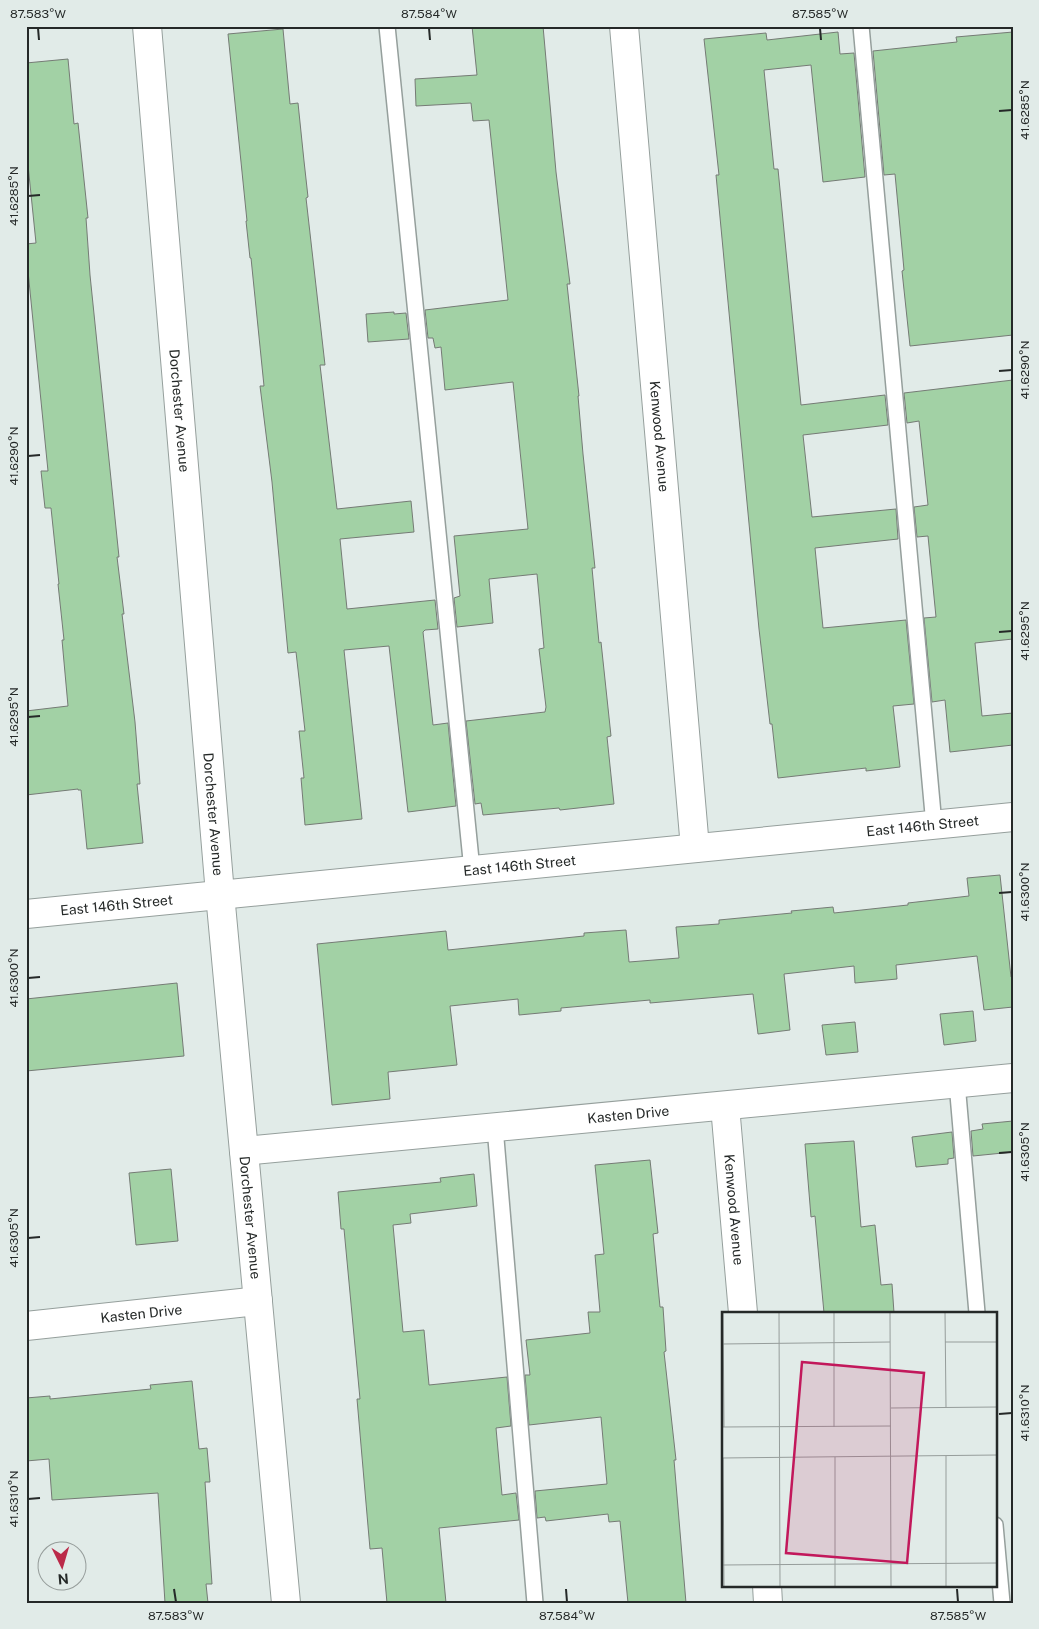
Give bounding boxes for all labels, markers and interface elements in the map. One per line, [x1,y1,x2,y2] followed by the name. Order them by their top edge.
[10,7,67,21] text: 87.583°W
[401,7,458,21] text: 87.584°W
[792,7,849,21] text: 87.585°W
[1018,80,1032,140] text: 41.6285°N
[7,166,21,226] text: 41.6285°N
[1018,340,1032,400] text: 41.6290°N
[166,348,193,473] street label: Dorchester Avenue
[647,380,672,493] street label: Kenwood Avenue
[7,426,21,486] text: 41.6290°N
[1018,601,1032,661] text: 41.6295°N
[7,687,21,747] text: 41.6295°N
[200,752,226,877] street label: Dorchester Avenue
[866,812,980,839] street label: East 146th Street
[463,852,577,879] street label: East 146th Street
[1018,862,1032,922] text: 41.6300°N
[59,892,174,919] street label: East 146th Street
[7,948,21,1008] text: 41.6300°N
[587,1103,670,1126] street label: Kasten Drive
[1018,1122,1032,1182] text: 41.6305°N
[721,1153,747,1266] street label: Kenwood Avenue
[236,1155,264,1280] street label: Dorchester Avenue
[7,1208,21,1268] text: 41.6305°N
[100,1301,183,1326] street label: Kasten Drive
[722,1312,996,1586] inset map
[1018,1385,1032,1441] text: 41.6310°N
[7,1471,21,1527] text: 41.6310°N
[38,1542,88,1592] north arrow
[57,1571,69,1587] text: N
[148,1609,205,1623] text: 87.583°W
[539,1609,596,1623] text: 87.584°W
[930,1609,987,1623] text: 87.585°W

